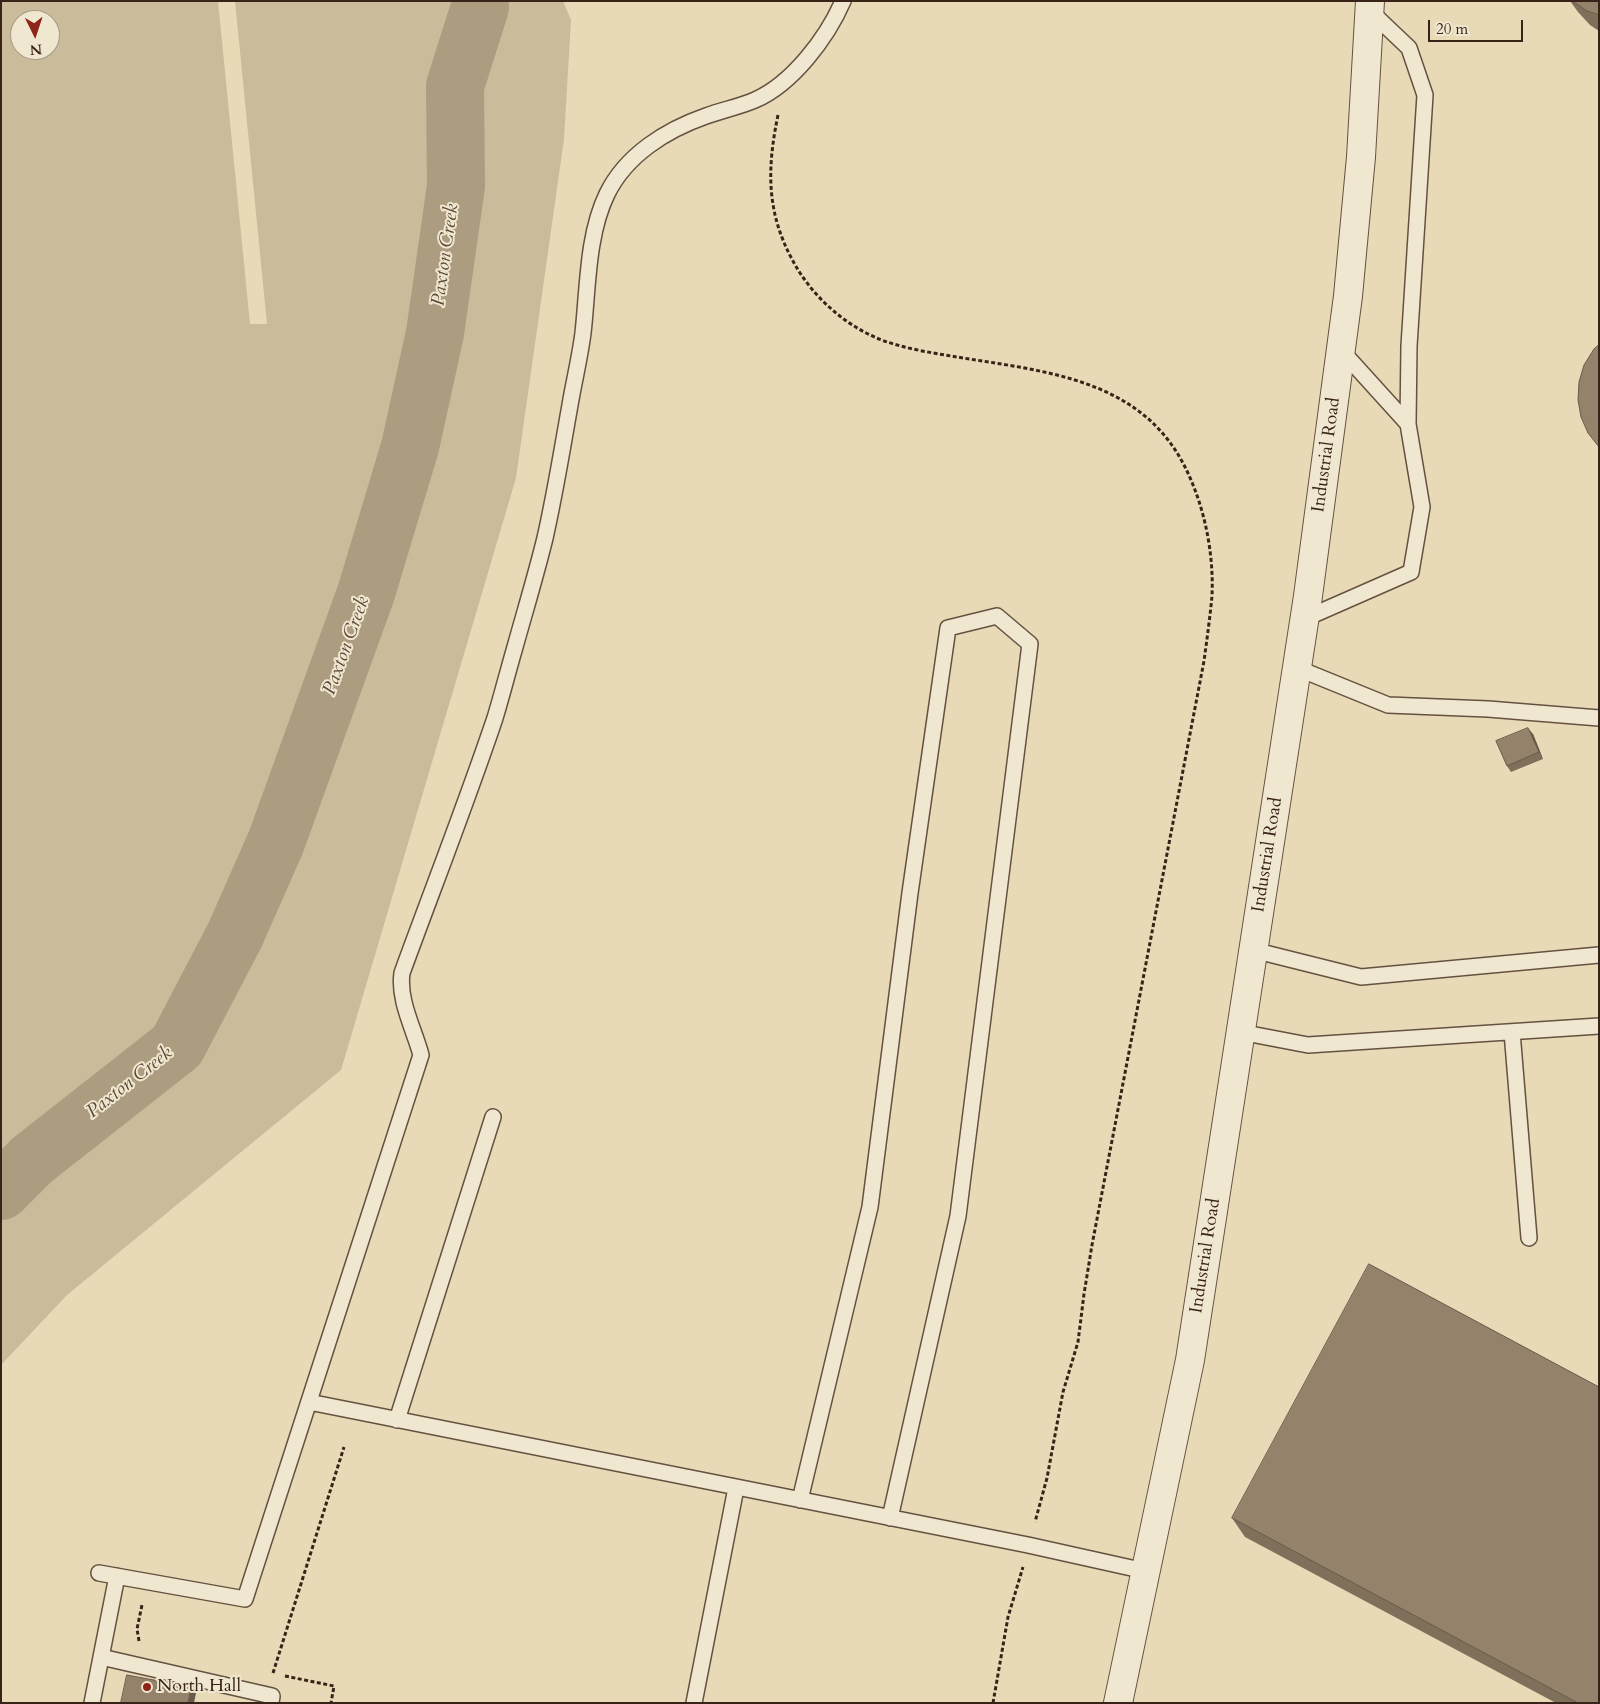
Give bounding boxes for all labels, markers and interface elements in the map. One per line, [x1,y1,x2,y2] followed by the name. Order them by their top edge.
[10,10,60,60] north arrow
[1430,10,1525,42] scale bar
[1436,19,1468,39] text: 20 m
[29,40,43,59] text: N
[428,202,464,308] water label: Paxton Creek
[1308,396,1346,514] street label: Industrial Road
[319,594,375,698] water label: Paxton Creek
[1248,796,1288,914] street label: Industrial Road
[82,1042,178,1124] water label: Paxton Creek
[1186,1197,1226,1315] street label: Industrial Road
[157,1676,241,1698] place label: North Hall
[141,1681,153,1693] marker: North Hall

